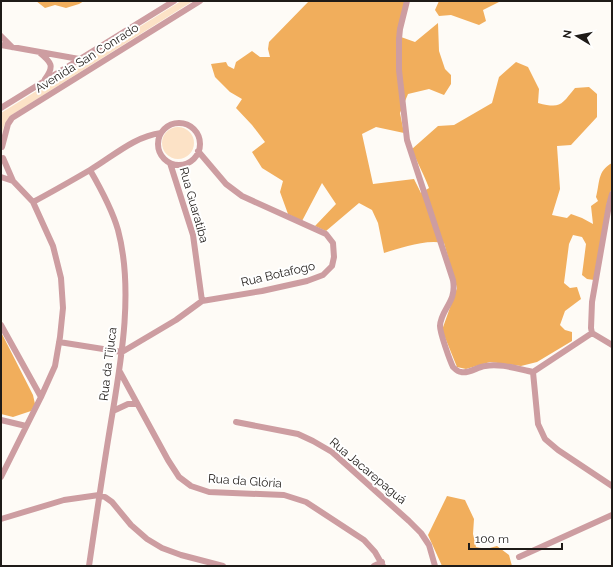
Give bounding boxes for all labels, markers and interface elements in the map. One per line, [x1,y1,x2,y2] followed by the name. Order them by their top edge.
[557,16,597,56] north arrow
[33,20,141,96] street label: Avenida San Conrado
[561,29,575,40] text: N
[177,166,211,244] street label: Rua Guaratiba
[240,259,316,289] street label: Rua Botafogo
[97,326,119,402] street label: Rua da Tijuca
[327,435,409,507] street label: Rua Jacarepaguá
[208,471,282,491] street label: Rua da Glória
[469,525,562,551] scale bar
[475,532,509,546] text: 100 m

